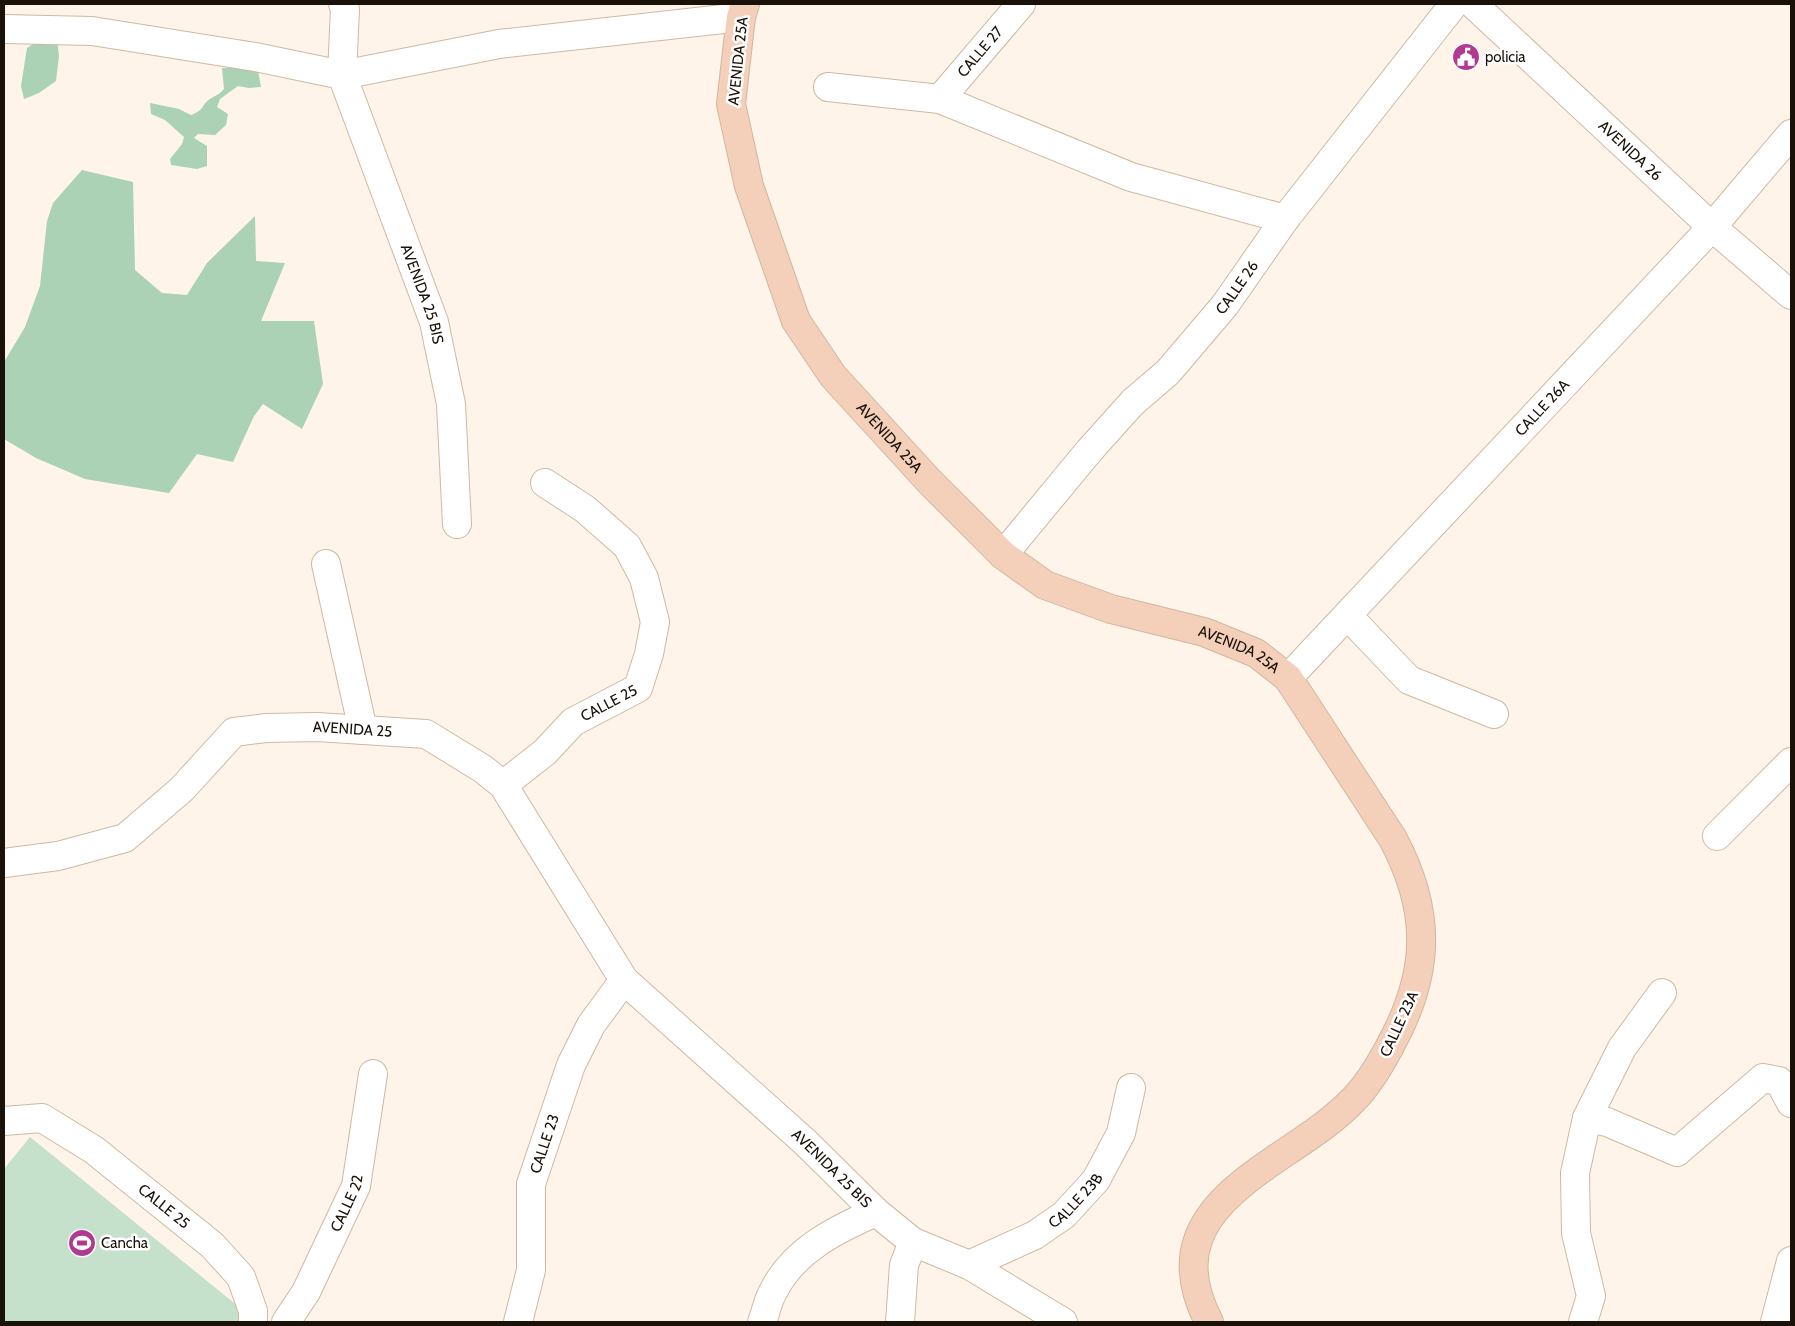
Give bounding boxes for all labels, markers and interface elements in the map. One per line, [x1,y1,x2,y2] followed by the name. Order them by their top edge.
[724,15,752,106] street label: AVENIDA 25A
[954,23,1007,81] street label: CALLE 27
[1451,42,1481,72] public building icon: policia
[1485,48,1526,66] place label: policia
[1595,117,1666,185] street label: AVENIDA 26
[397,242,447,346] street label: AVENIDA 25 BIS
[1212,257,1262,318] street label: CALLE 26
[1511,375,1573,440] street label: CALLE 26A
[853,399,927,477] street label: AVENIDA 25A
[1197,622,1284,677] street label: AVENIDA 25A
[578,681,640,725] street label: CALLE 25
[313,718,393,741] street label: AVENIDA 25
[1376,988,1422,1060] street label: CALLE 23A
[526,1112,563,1176] street label: CALLE 23
[788,1125,875,1212] street label: AVENIDA 25 BIS
[1045,1170,1107,1232] street label: CALLE 23B
[327,1173,367,1235] street label: CALLE 22
[134,1180,193,1233] street label: CALLE 25
[67,1228,97,1258] sports icon: Cancha
[101,1234,149,1252] place label: Cancha

